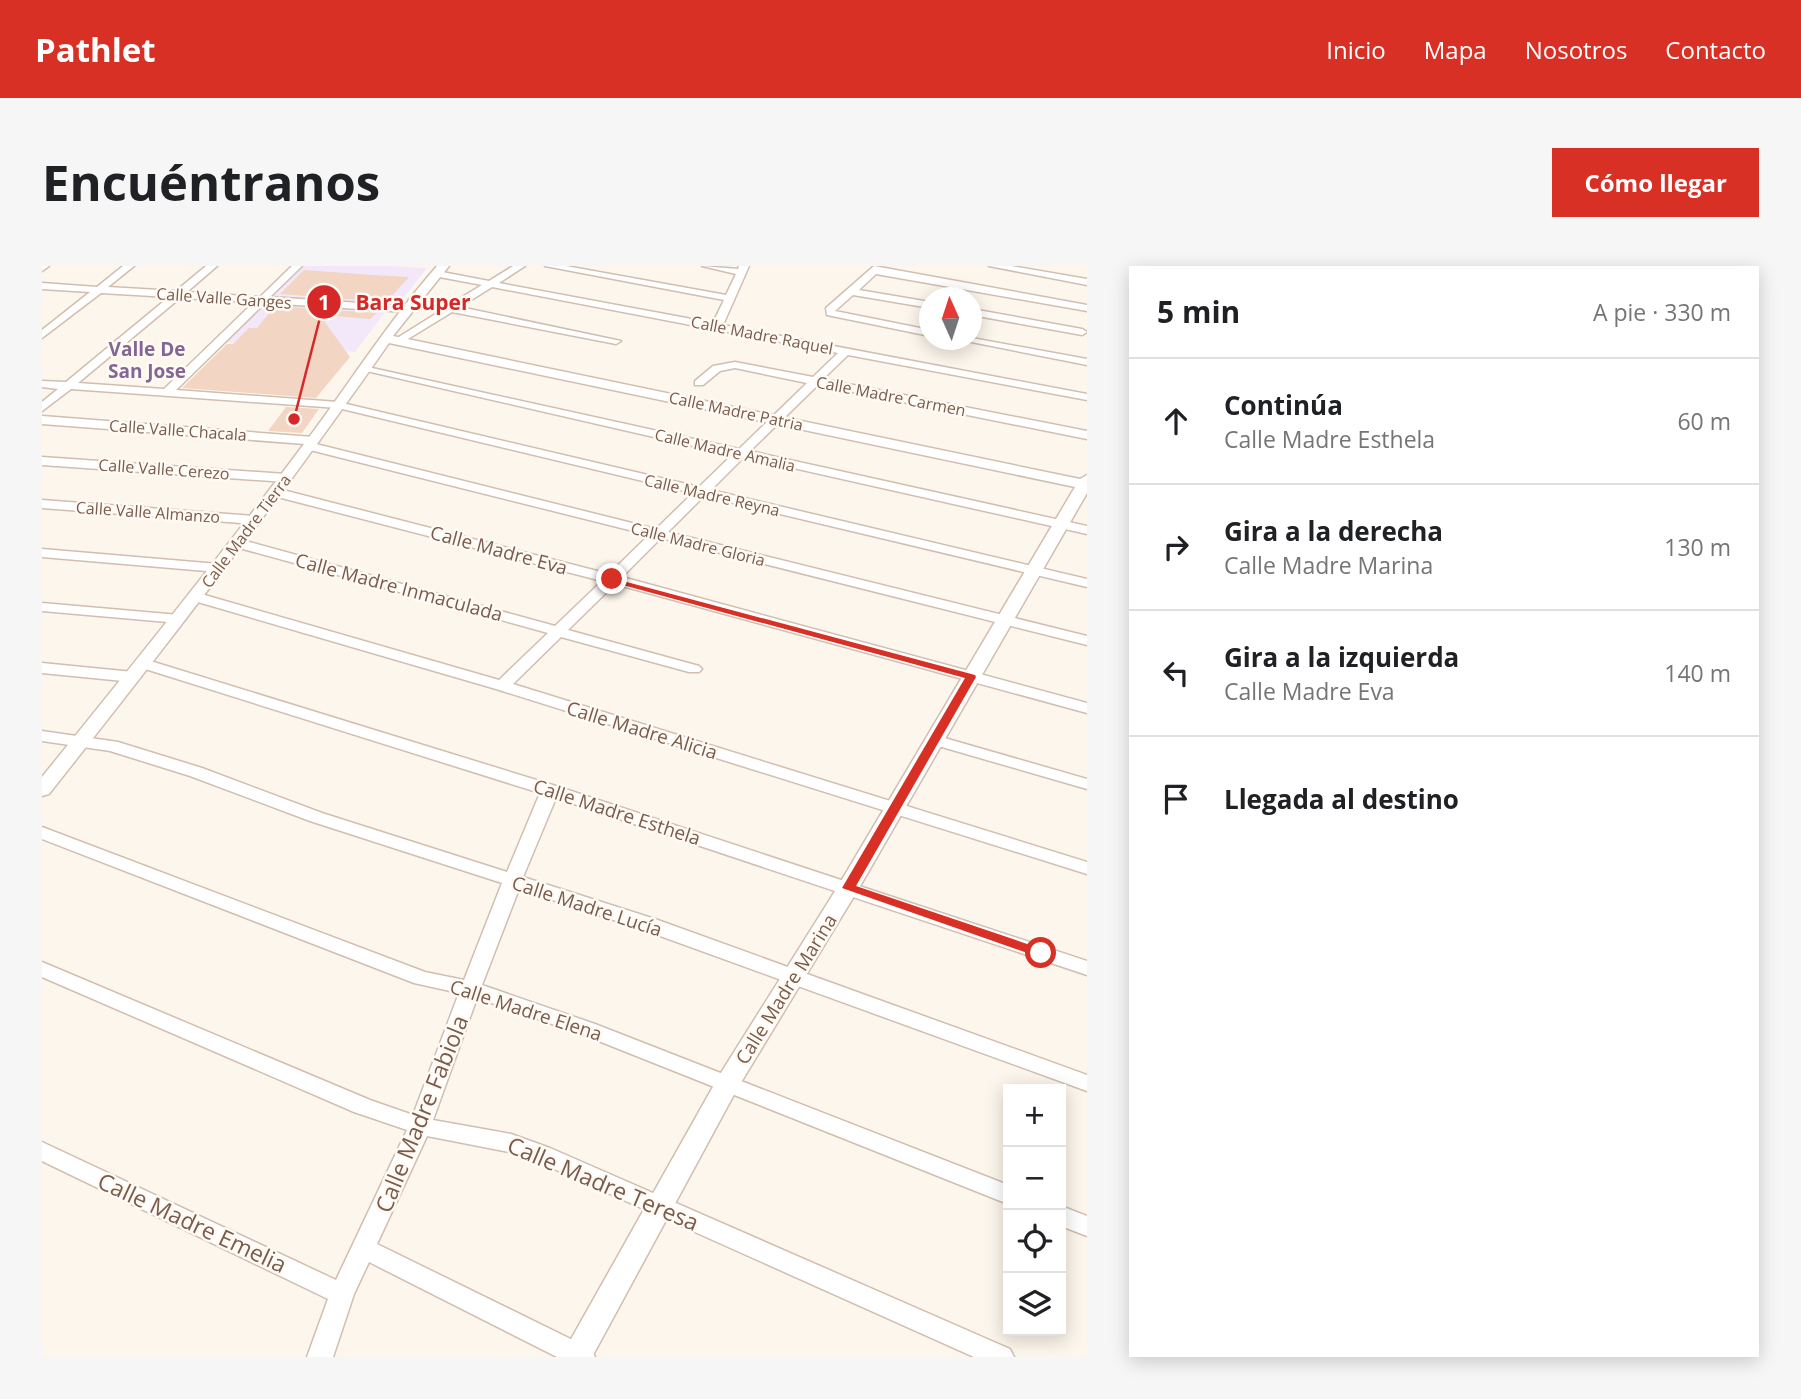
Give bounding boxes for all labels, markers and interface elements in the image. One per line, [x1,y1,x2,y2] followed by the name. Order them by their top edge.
[35,27,156,72] text: Pathlet
[1326,33,1386,66] text: Inicio
[1424,33,1487,66] text: Mapa
[1525,33,1627,66] text: Nosotros
[1665,33,1766,66] text: Contacto
[1552,148,1759,217] button: Cómo llegar
[42,149,380,215] text: Encuéntranos
[306,281,484,323] callout: Bara Super
[156,282,292,314] street label: Calle Valle Ganges
[919,287,982,350] north arrow
[318,288,330,316] text: 1
[355,288,471,316] text: Bara Super
[1157,291,1240,332] text: 5 min
[1593,296,1731,328] text: A pie · 330 m
[689,310,835,360] street label: Calle Madre Raquel
[108,336,186,384] district label: Valle De San Jose
[814,371,968,421] street label: Calle Madre Carmen
[667,386,805,436] street label: Calle Madre Patria
[1224,387,1343,423] text: Continúa
[1157,402,1195,440] icon: ahead
[1677,405,1731,437] text: 60 m
[108,414,248,446] street label: Calle Valle Chacala
[653,423,797,477] street label: Calle Madre Amalia
[1224,423,1435,455] text: Calle Madre Esthela
[98,453,230,485] street label: Calle Valle Cerezo
[642,469,782,521] street label: Calle Madre Reyna
[196,470,296,592] street label: Calle Madre Tierra
[75,496,221,528] street label: Calle Valle Almanzo
[1224,513,1443,549] text: Gira a la derecha
[629,517,767,571] street label: Calle Madre Gloria
[428,519,570,581] street label: Calle Madre Eva
[1157,528,1195,566] icon: right
[1664,531,1731,563] text: 130 m
[292,547,506,627] street label: Calle Madre Inmaculada
[1224,549,1433,581] text: Calle Madre Marina
[596,563,627,594] route end
[1224,639,1459,675] text: Gira a la izquierda
[1157,654,1195,692] icon: left
[1664,657,1731,689] text: 140 m
[1224,675,1395,707] text: Calle Madre Eva
[563,695,721,765] street label: Calle Madre Alicia
[530,773,704,851] street label: Calle Madre Esthela
[1157,780,1195,818] icon: arrive
[1224,781,1459,817] text: Llegada al destino
[509,869,665,943] street label: Calle Madre Lucía
[729,909,843,1069] street label: Calle Madre Marina
[1025,937,1056,968] route start
[447,973,605,1047] street label: Calle Madre Elena
[367,1010,475,1217] street label: Calle Madre Fabiola
[1003,1084,1066,1336] map controls
[1003,1084,1066,1147] button: +
[503,1128,704,1238] street label: Calle Madre Teresa
[1003,1147,1066,1210] button: −
[93,1164,292,1280] street label: Calle Madre Emelia
[1003,1210,1066,1273] button: locate
[1003,1273,1066,1336] button: layers

